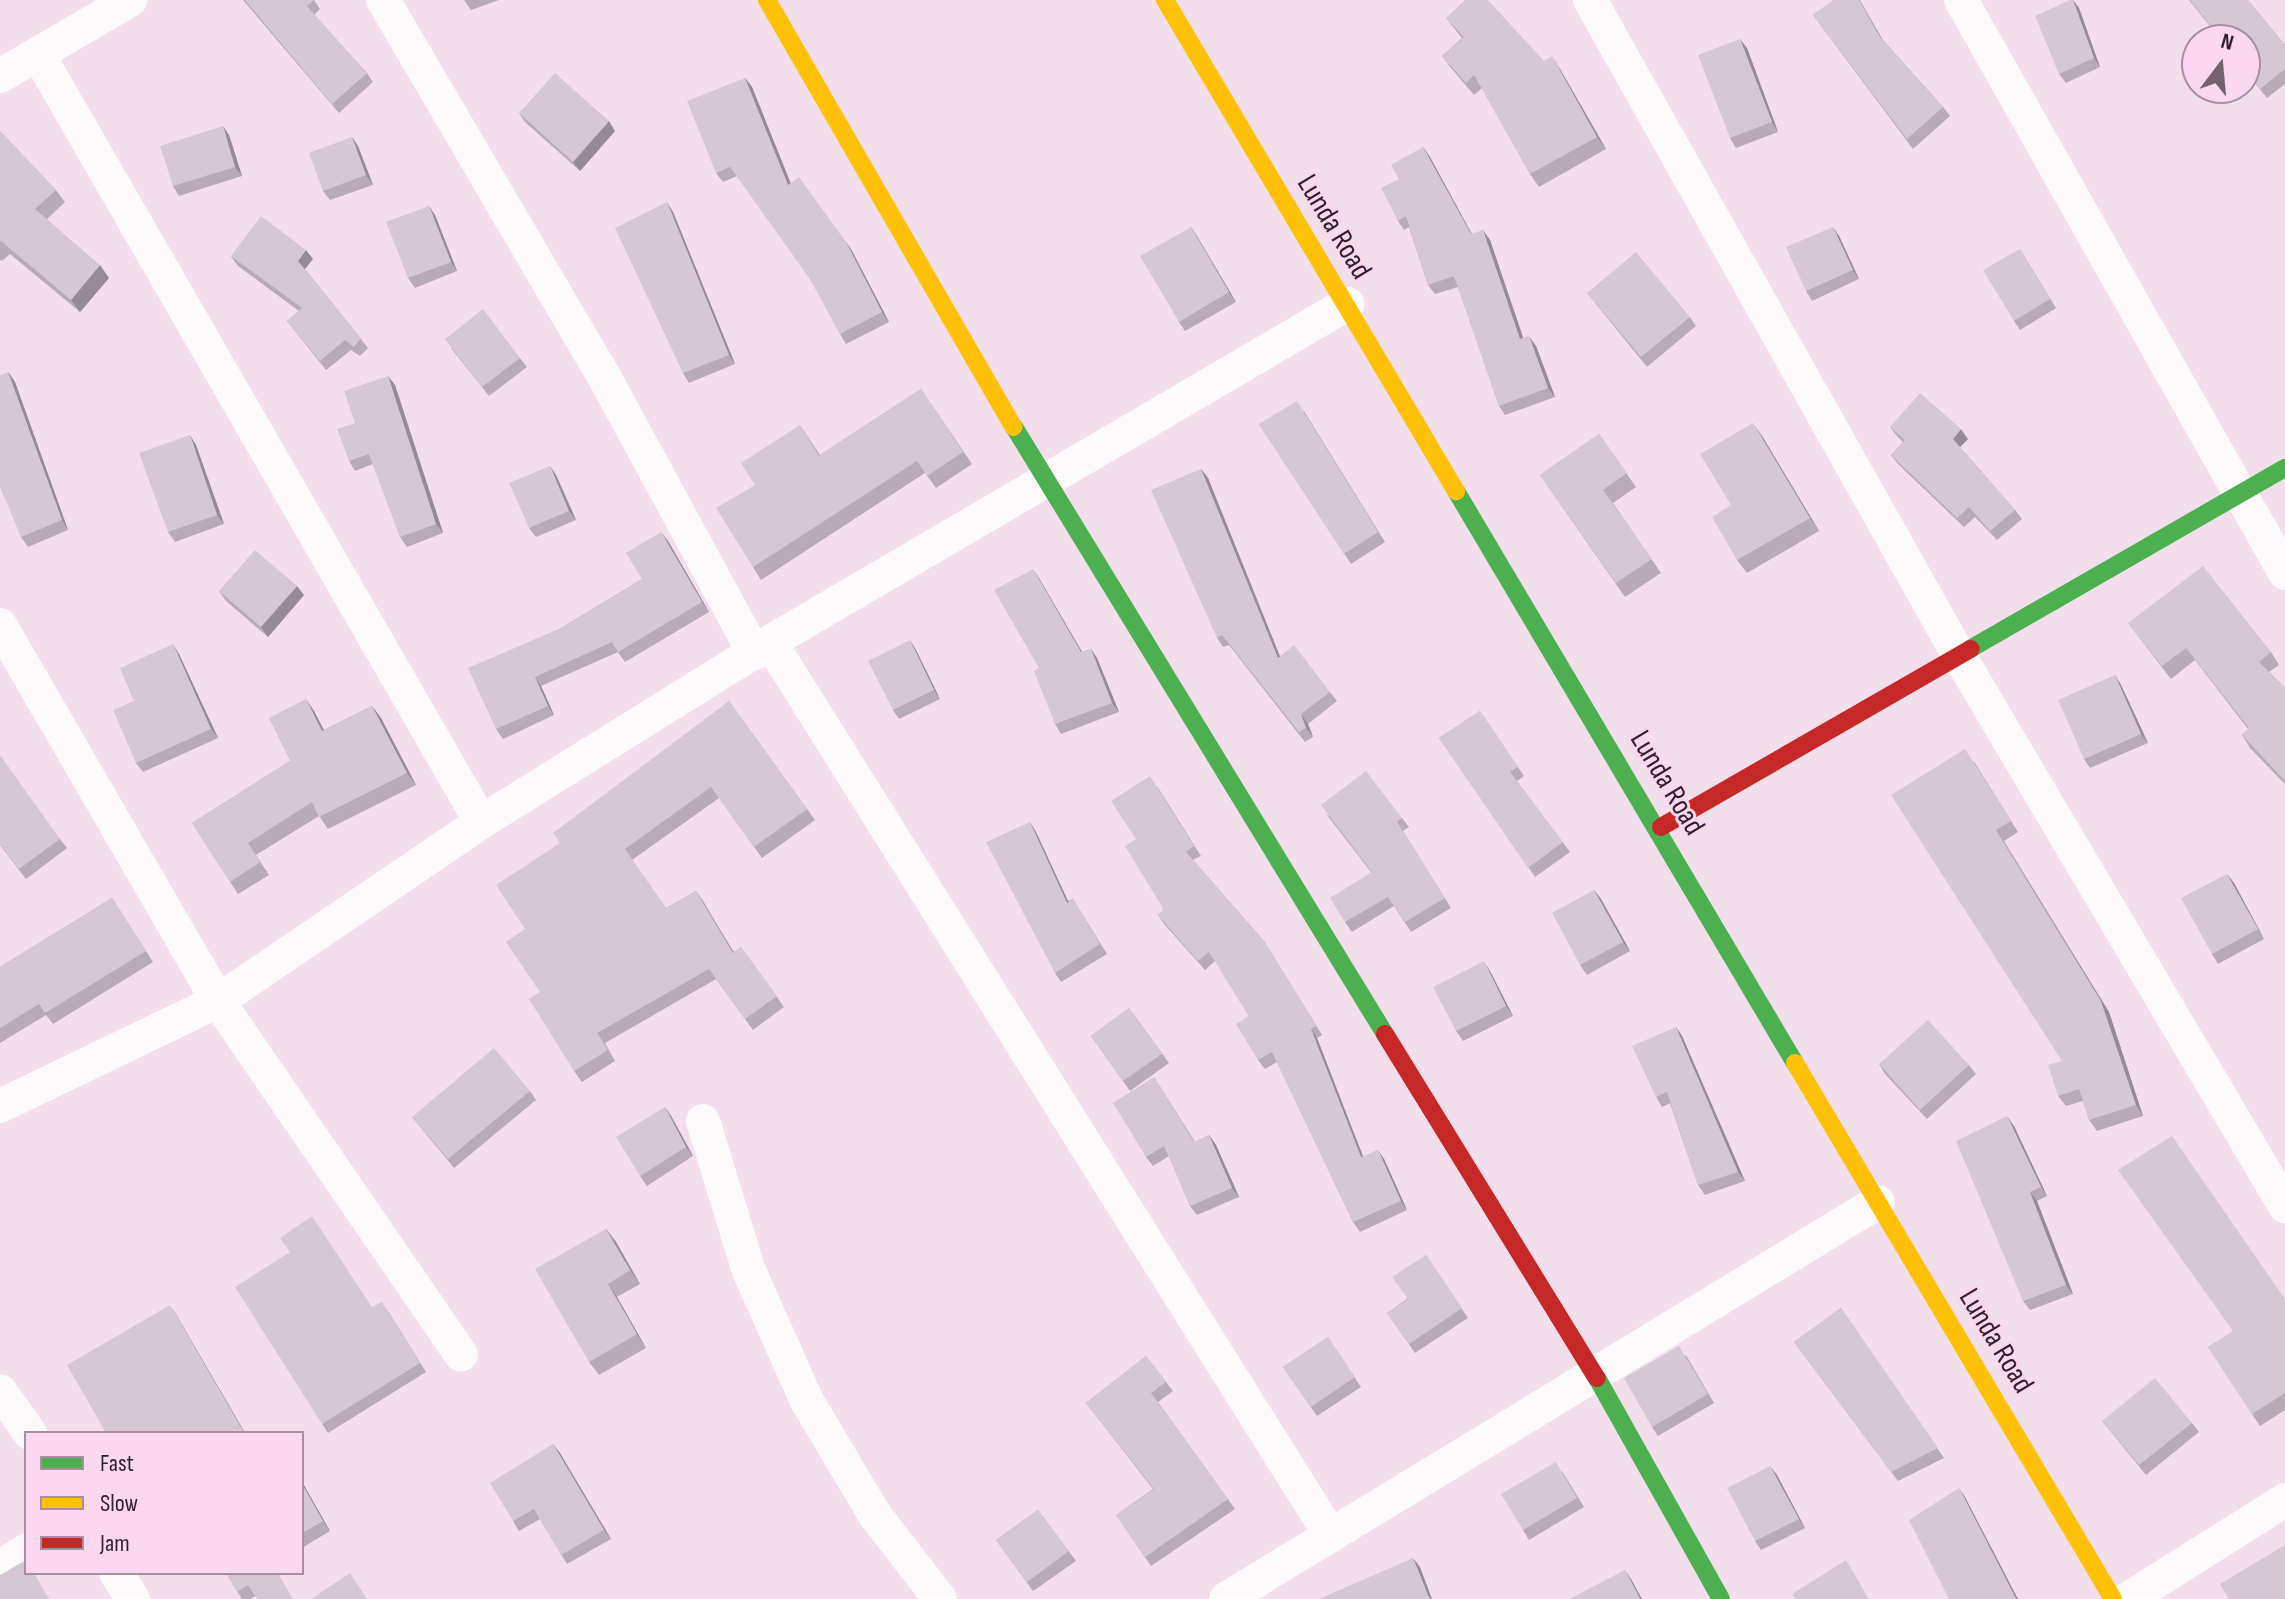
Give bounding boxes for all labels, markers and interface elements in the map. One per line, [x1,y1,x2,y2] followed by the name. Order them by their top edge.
[2181,24,2261,104] north arrow
[2218,28,2237,57] text: N
[1289,168,1379,286] street label: Lunda Road
[1622,724,1712,842] street label: Lunda Road
[1951,1282,2041,1400] street label: Lunda Road
[24,1431,304,1575] legend
[100,1449,134,1478] text: Fast
[100,1489,138,1518] text: Slow
[100,1529,130,1558] text: Jam

